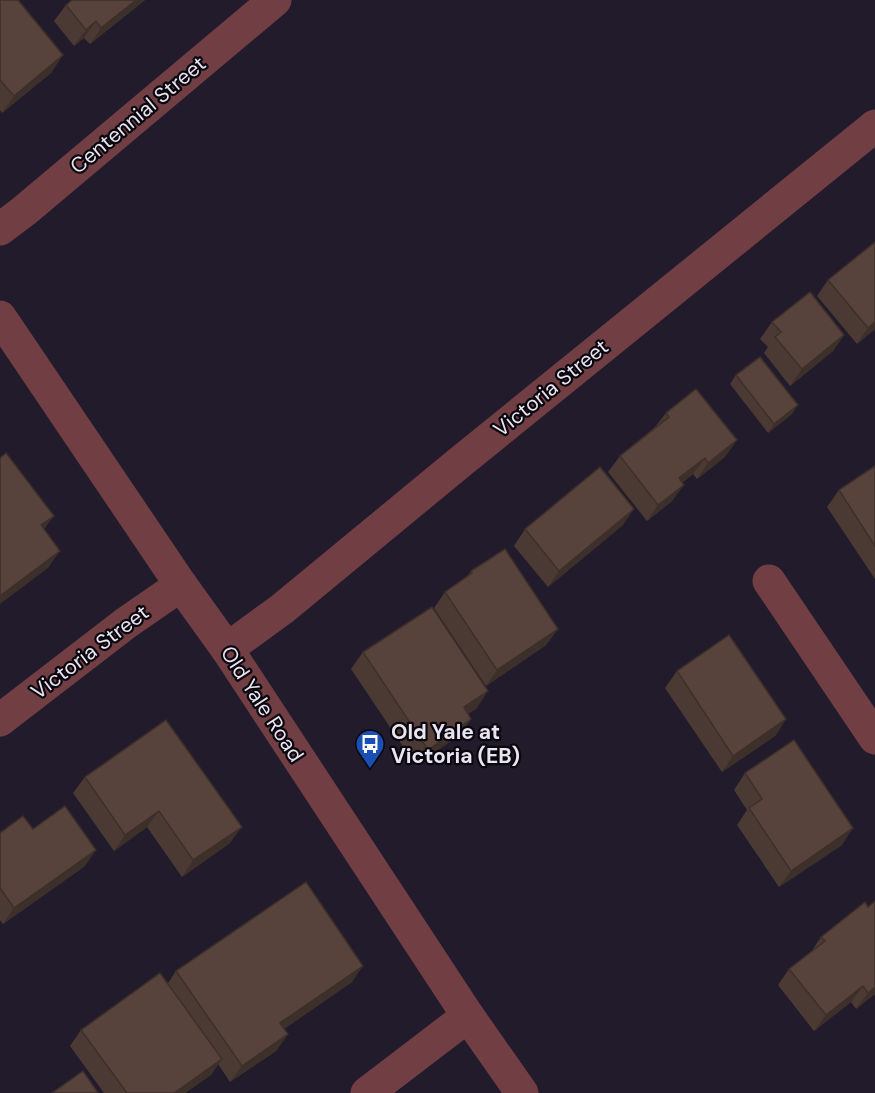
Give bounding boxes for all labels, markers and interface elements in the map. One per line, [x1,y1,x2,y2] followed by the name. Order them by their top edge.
[64,50,212,180] street label: Centennial Street
[488,333,614,443] street label: Victoria Street
[25,599,155,705] street label: Victoria Street
[214,641,310,767] street label: Old Yale Road
[391,718,520,770] place label: Old Yale at Victoria (EB)
[354,728,386,770] bus stop icon: Old Yale at Victoria (EB)

